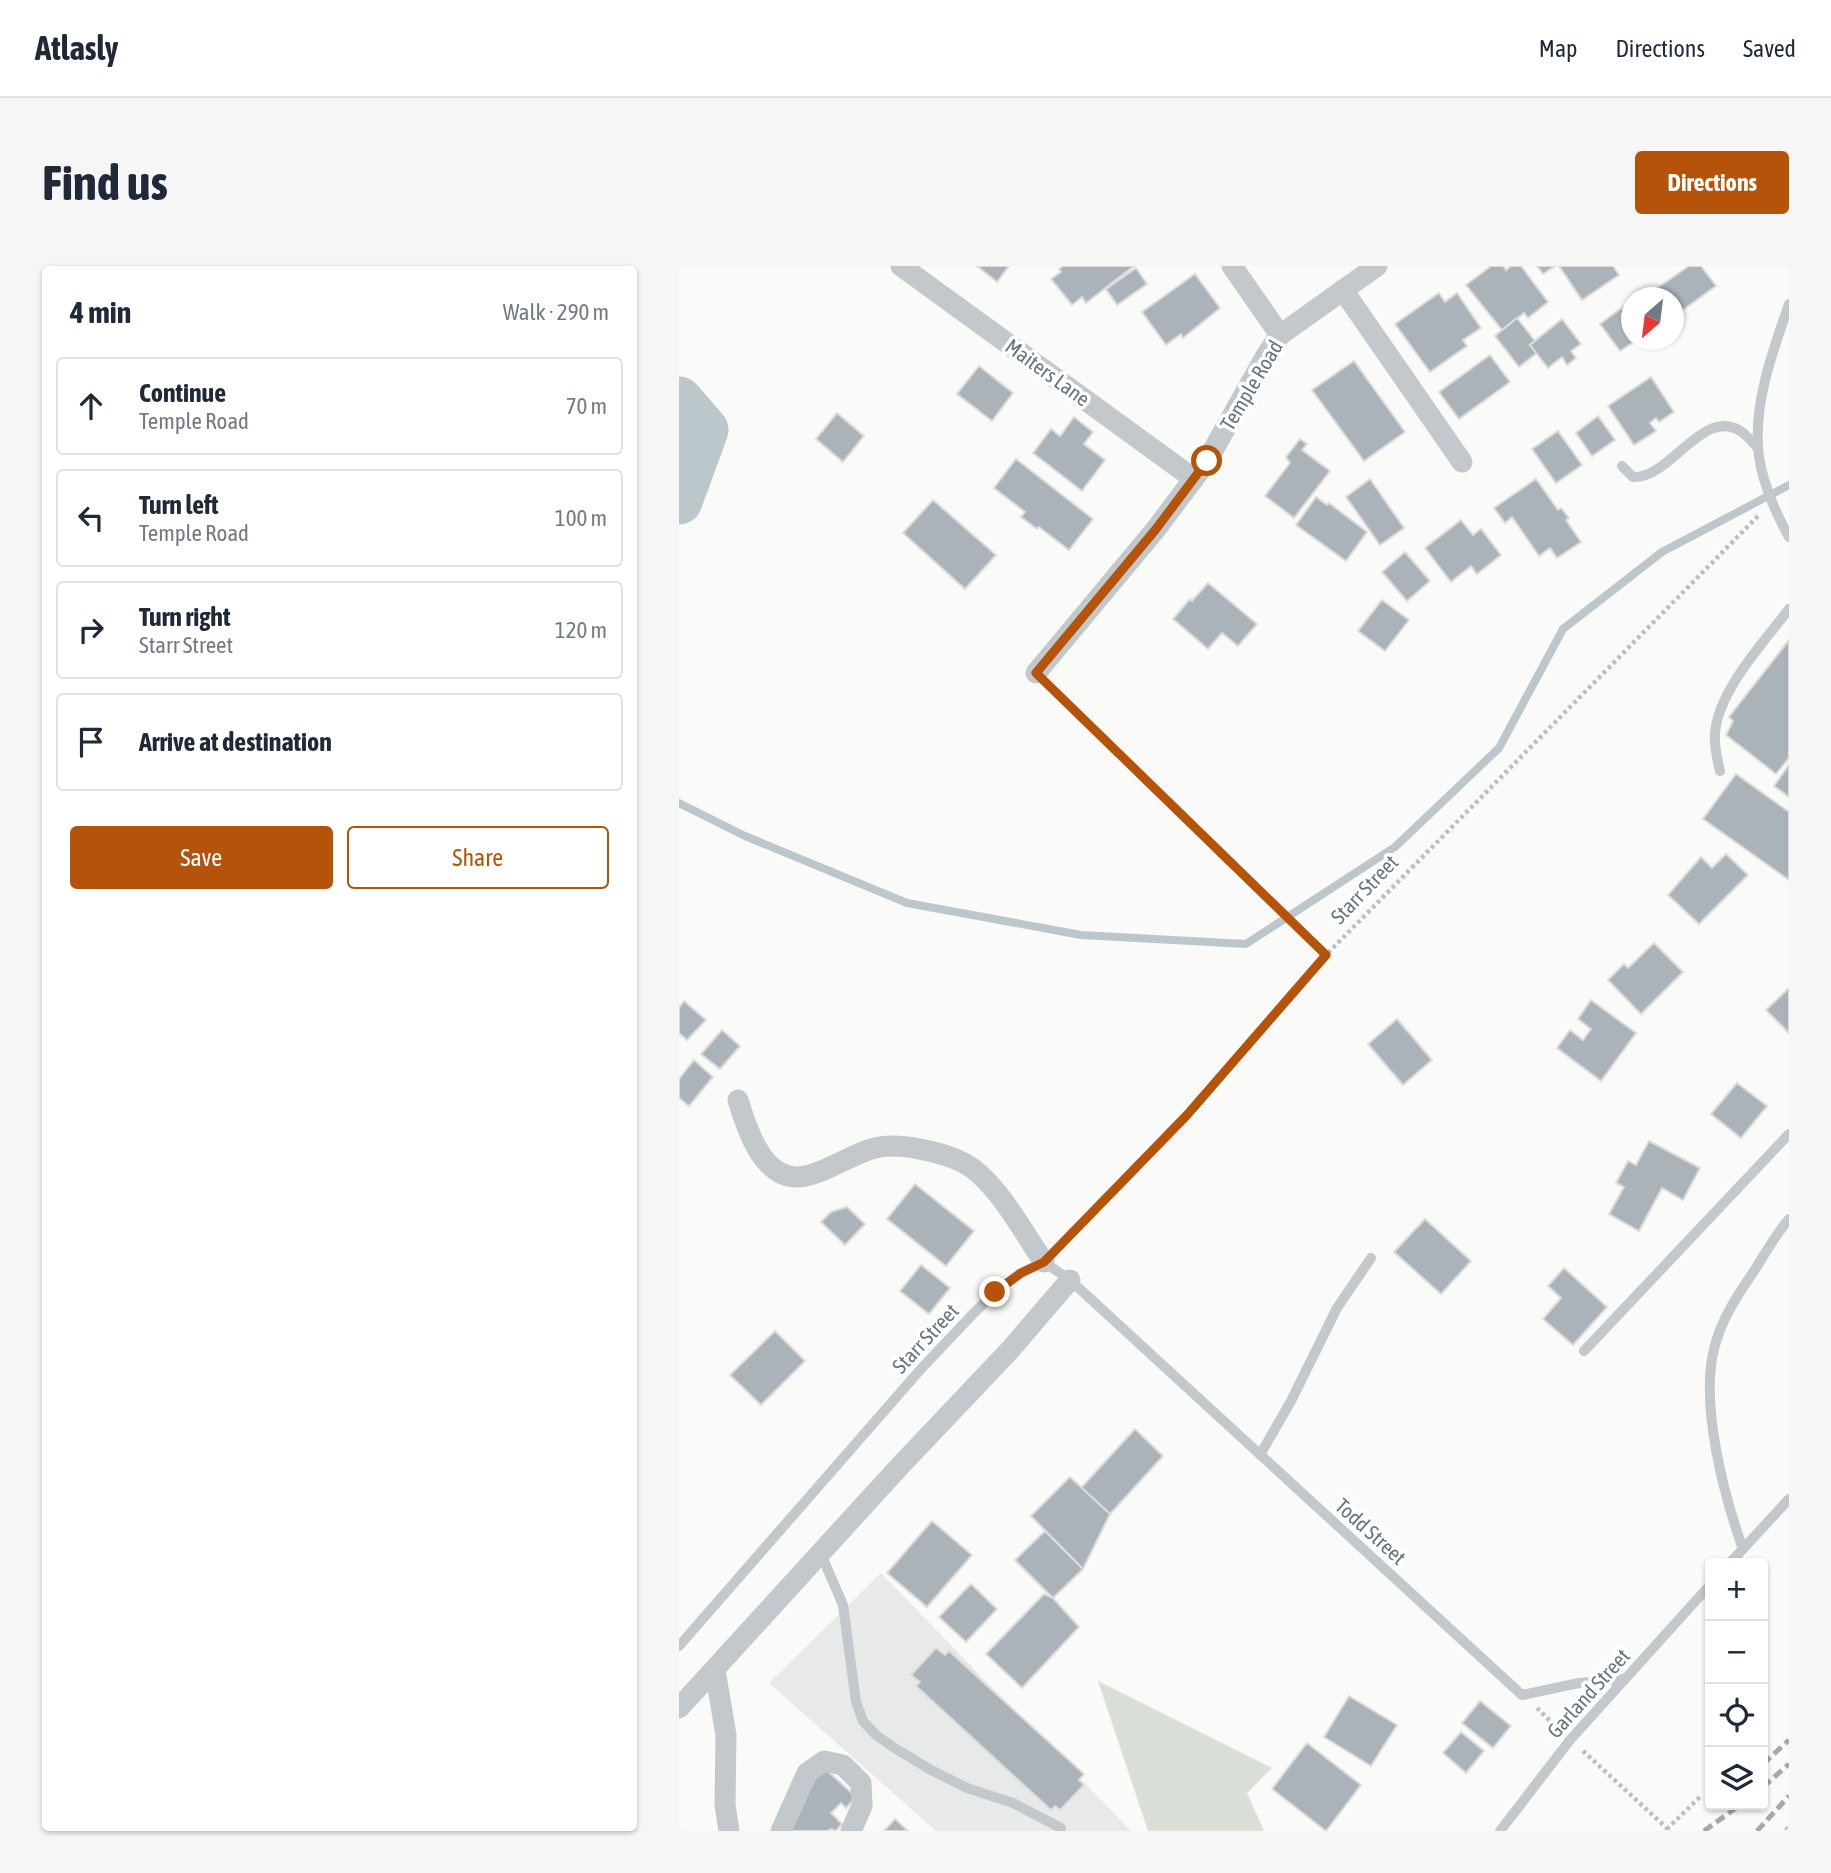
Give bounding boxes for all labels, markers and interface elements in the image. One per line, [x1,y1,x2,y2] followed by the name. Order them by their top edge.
[35,29,118,67] text: Atlasly
[1539,35,1577,62] text: Map
[1615,35,1705,62] text: Directions
[1743,35,1796,62] text: Saved
[1635,151,1789,214] button: Directions
[42,154,168,210] text: Find us
[1621,287,1684,350] north arrow
[70,295,131,329] text: 4 min
[503,299,609,325] text: Walk · 290 m
[1001,333,1095,411] street label: Maiters Lane
[1215,336,1287,434] street label: Temple Road
[139,378,226,408] text: Continue
[72,387,110,425] icon: ahead
[566,393,607,419] text: 70 m
[139,408,249,434] text: Temple Road
[1191,445,1222,476] route start
[139,490,219,520] text: Turn left
[72,499,110,537] icon: left
[555,505,607,531] text: 100 m
[139,520,249,546] text: Temple Road
[139,602,230,632] text: Turn right
[72,611,110,649] icon: right
[555,617,607,643] text: 120 m
[139,632,233,658] text: Starr Street
[72,723,110,761] icon: arrive
[139,727,332,757] text: Arrive at destination
[70,826,333,889] button: Save
[347,826,609,889] button: Share
[1326,850,1402,928] street label: Starr Street
[979,1276,1010,1307] route end
[887,1298,963,1378] street label: Starr Street
[1331,1493,1411,1569] street label: Todd Street
[1705,1558,1768,1810] map controls
[1705,1558,1768,1621] button: +
[1705,1621,1768,1684] button: −
[1542,1644,1634,1742] street label: Garland Street
[1705,1684,1768,1747] button: locate
[1705,1747,1768,1810] button: layers

